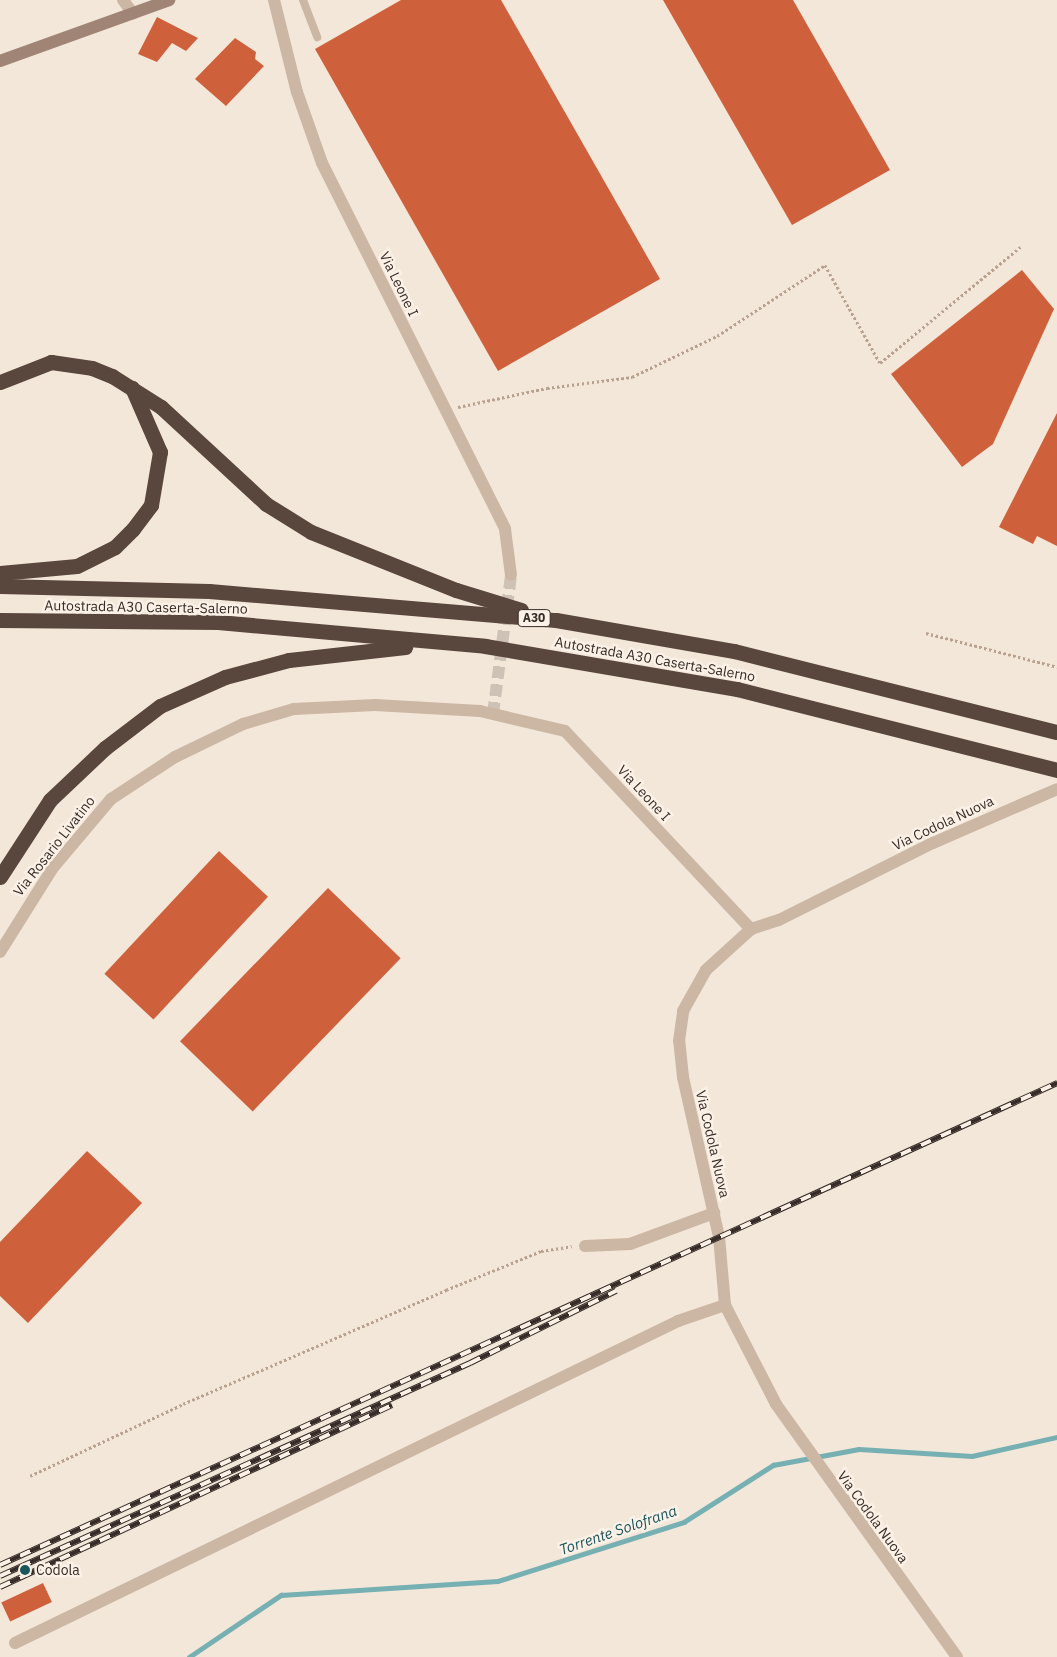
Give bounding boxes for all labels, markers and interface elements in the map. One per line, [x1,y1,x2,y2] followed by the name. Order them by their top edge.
[376,249,422,319] street label: Via Leone I
[44,597,248,617] street label: Autostrada A30 Caserta-Salerno
[516,608,552,628] road number: A30
[553,633,757,685] street label: Autostrada A30 Caserta-Salerno
[614,762,674,824] street label: Via Leone I
[890,792,996,854] street label: Via Codola Nuova
[10,793,98,899] street label: Via Rosario Livatino
[692,1089,734,1199] street label: Via Codola Nuova
[834,1468,912,1566] street label: Via Codola Nuova
[557,1501,679,1559] water label: Torrente Solofrana
[36,1562,80,1578] place label: Codola
[18,1563,32,1577] marker: Codola

